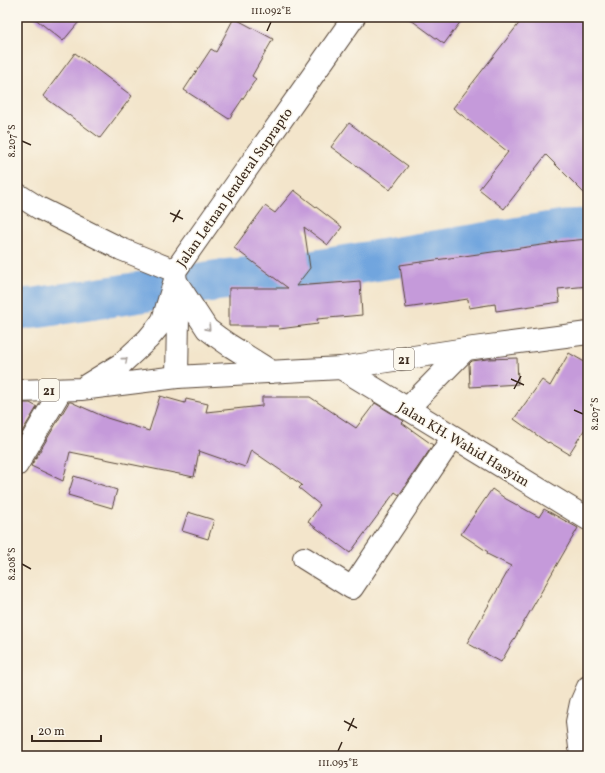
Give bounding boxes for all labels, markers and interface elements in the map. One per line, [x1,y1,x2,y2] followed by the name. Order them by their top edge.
[251,4,291,18] text: 111.092°E
[173,104,298,271] street label: Jalan Letnan Jenderal Suprapto
[5,125,19,157] text: 8.207°S
[203,323,210,330] one-way arrow
[394,348,414,370] road number: 21
[120,357,128,364] one-way arrow
[39,379,59,401] road number: 21
[394,398,533,492] street label: Jalan KH. Wahid Hasyim
[588,398,602,430] text: 8.207°S
[5,547,19,581] text: 8.208°S
[32,717,101,743] scale bar
[38,724,65,740] text: 20 m
[318,756,358,770] text: 111.093°E

